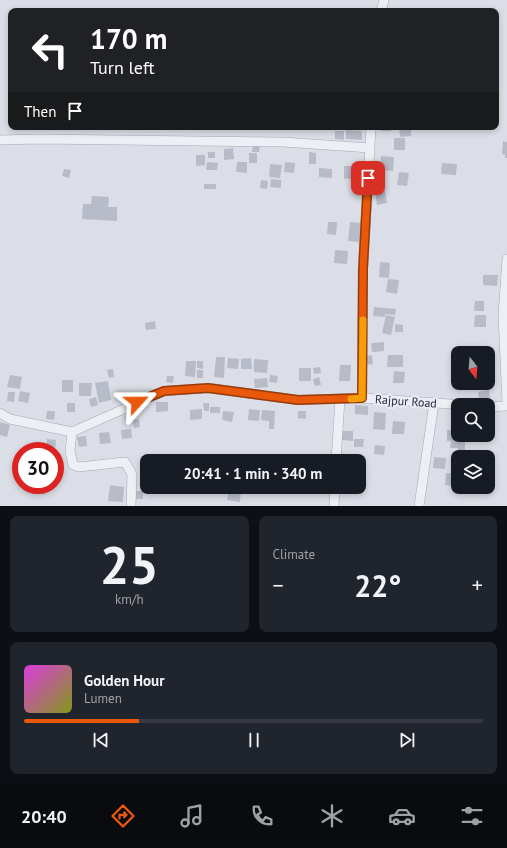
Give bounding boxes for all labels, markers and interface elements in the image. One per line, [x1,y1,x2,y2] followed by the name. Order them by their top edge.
[90,20,167,57] text: 170 m
[24,24,76,76] icon: left
[90,56,155,79] text: Turn left
[64,100,86,122] icon: arrive
[24,102,56,121] text: Then
[351,161,385,195] pin
[357,167,379,189] icon: arrive
[451,346,495,390] north arrow
[451,346,495,494] map controls
[116,381,158,423] position arrow
[375,391,437,411] street label: Rajpur Road
[451,398,495,442] button: search
[12,442,64,494] speed limit sign: 30
[451,450,495,494] button: layers
[184,464,322,483] text: 20:41 · 1 min · 340 m
[100,531,159,598] text: 25
[273,546,315,563] text: Climate
[354,566,401,605] text: 22°
[273,571,284,599] text: −
[472,571,483,599] text: +
[115,591,144,608] text: km/h
[84,671,164,690] text: Golden Hour
[84,690,122,707] text: Lumen
[90,729,112,751] icon: previous
[243,729,265,751] icon: pause
[396,729,418,751] icon: next
[109,802,137,830] icon: directions
[178,802,206,830] icon: music
[248,802,276,830] icon: phone
[318,802,346,830] icon: climate
[388,802,416,830] icon: car
[458,802,486,830] icon: filters
[21,805,67,828] text: 20:40

